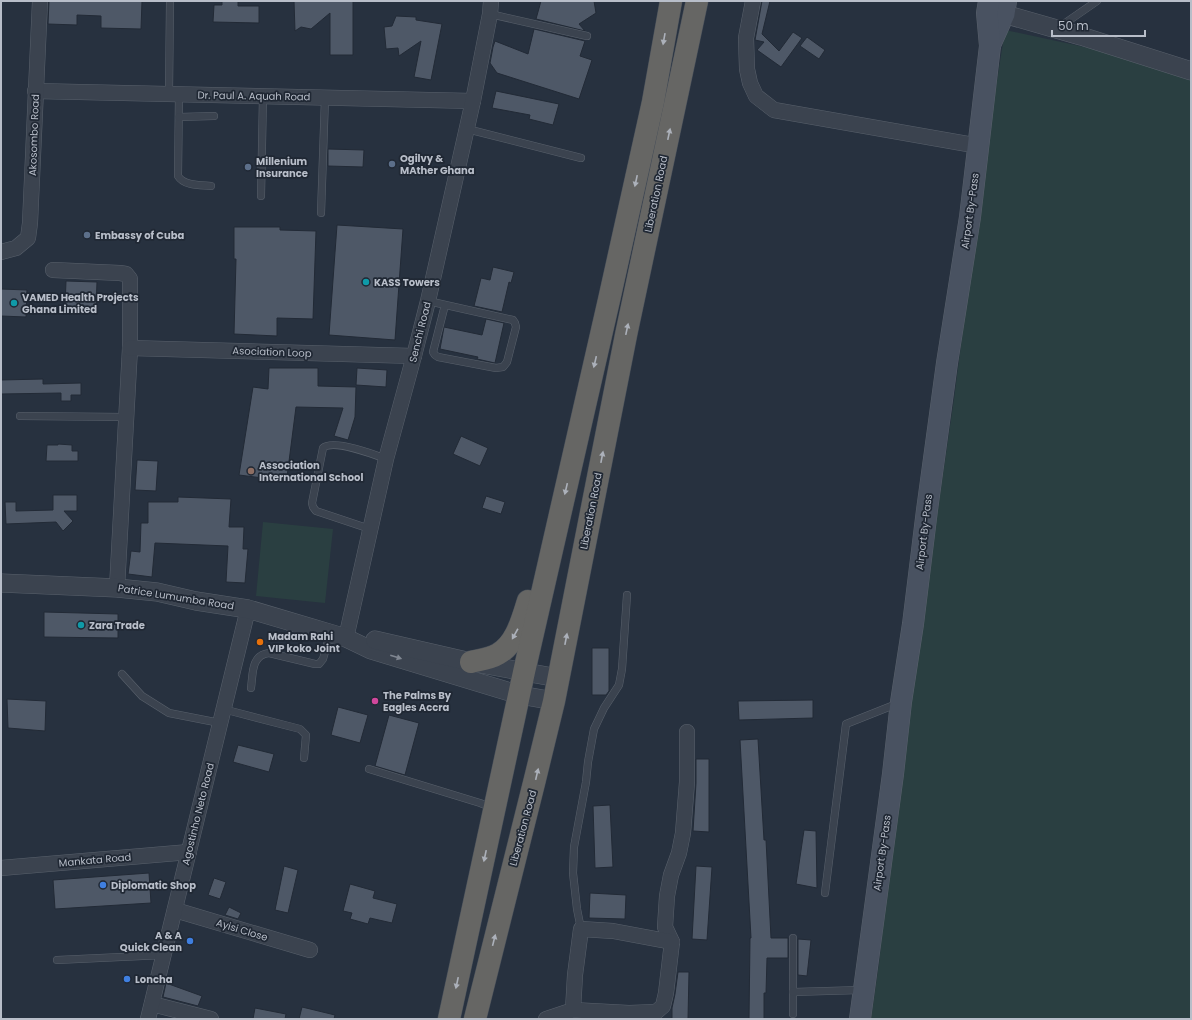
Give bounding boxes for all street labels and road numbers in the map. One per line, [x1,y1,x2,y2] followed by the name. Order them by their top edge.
[197,88,311,104] street label: Dr. Paul A. Aquah Road
[25,94,43,176] street label: Akosombo Road
[641,154,671,234] street label: Liberation Road
[957,172,983,250] street label: Airport By-Pass
[405,300,435,364] street label: Senchi Road
[232,343,312,361] street label: Asociation Loop
[576,471,606,551] street label: Liberation Road
[912,493,936,571] street label: Airport By-Pass
[117,580,235,614] street label: Patrice Lumumba Road
[178,761,218,867] street label: Agostinho Neto Road
[506,788,540,868] street label: Liberation Road
[869,814,895,892] street label: Airport By-Pass
[58,849,132,871] street label: Mankata Road
[214,915,270,945] street label: Ayisi Close

